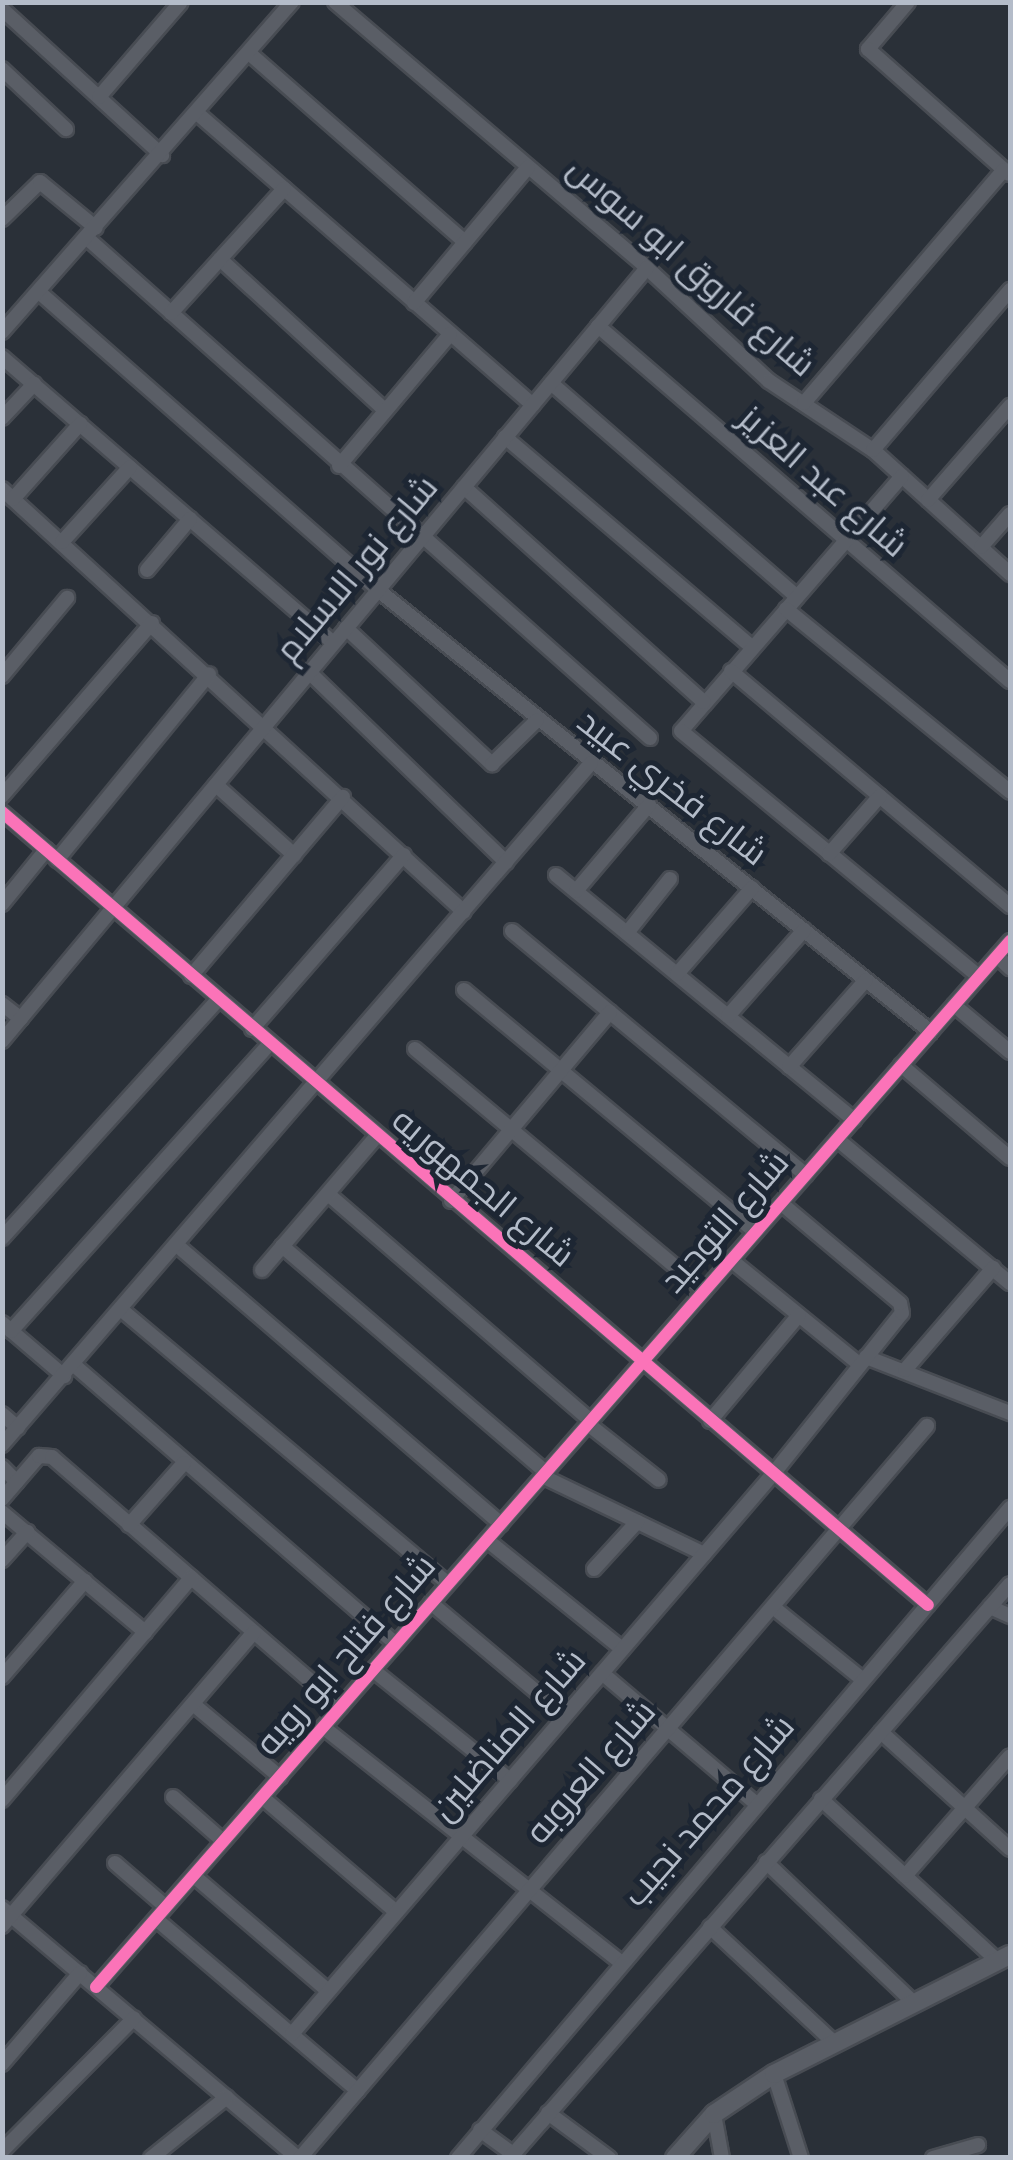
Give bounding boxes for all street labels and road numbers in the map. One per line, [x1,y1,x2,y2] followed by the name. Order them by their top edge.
[559,148,823,386] street label: شارع فاروق ابو سوس
[730,397,916,567] street label: شارع عبد العزيز
[267,467,447,671] street label: شارع نور الاسلام
[569,701,775,875] street label: شارع فخري عبيد
[383,1100,583,1276] street label: شارع الجمهوريه
[652,1142,798,1302] street label: شارع التوحيد
[247,1546,445,1764] street label: شارع فتاح ابو رويه
[423,1640,595,1830] street label: شارع المناضلين
[517,1691,665,1853] street label: شارع العروبه
[614,1706,804,1916] street label: شارع محمد نجيب

